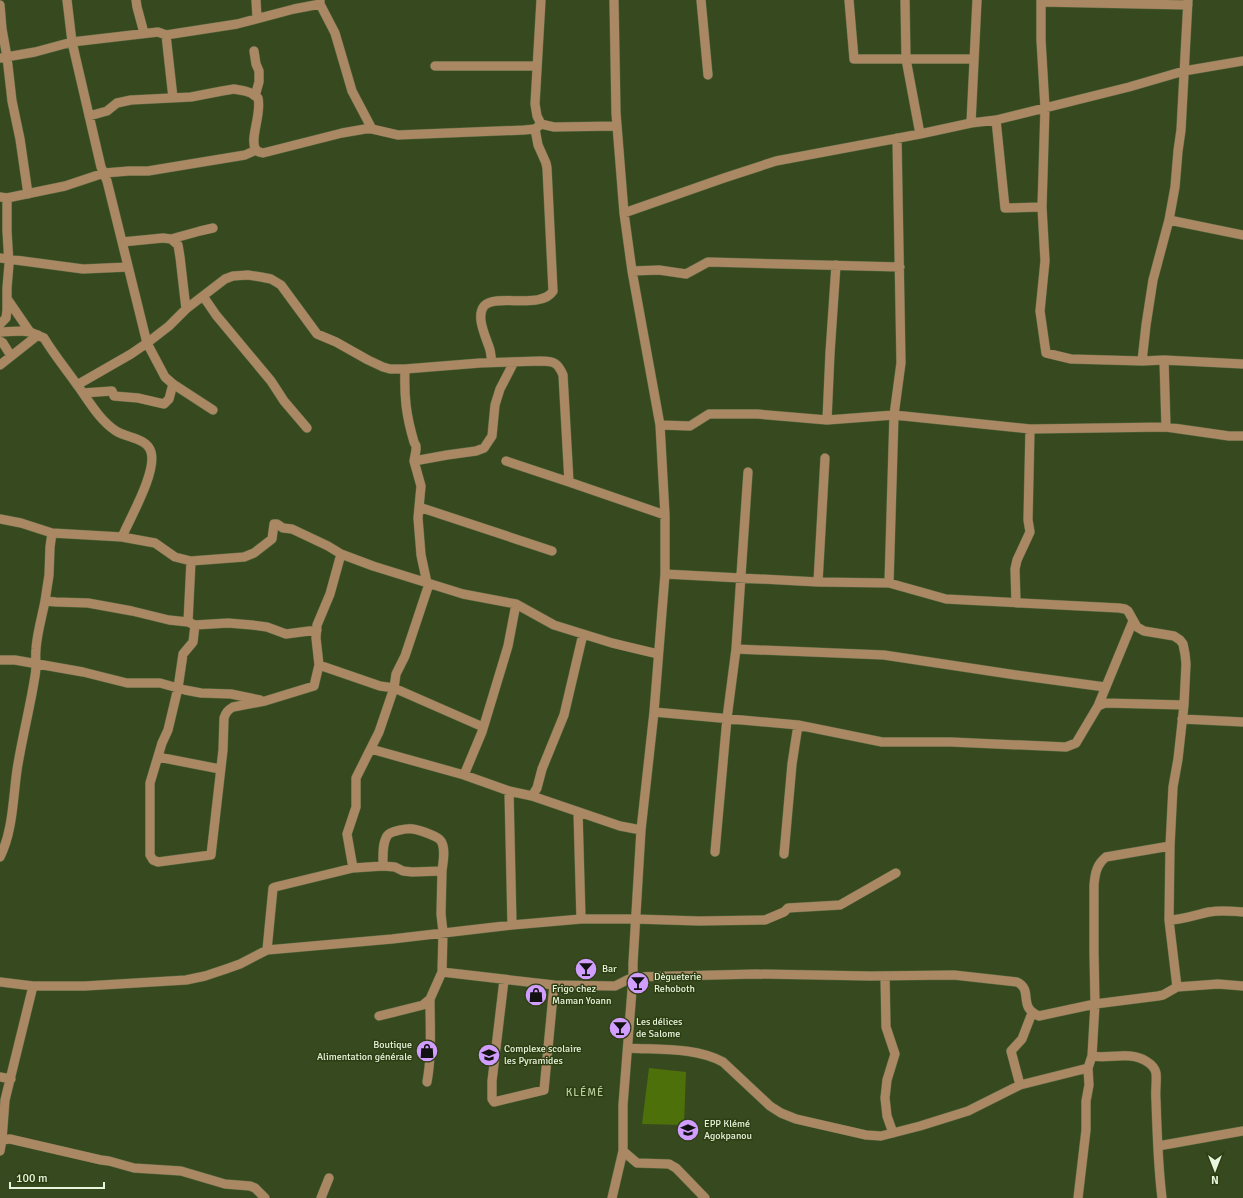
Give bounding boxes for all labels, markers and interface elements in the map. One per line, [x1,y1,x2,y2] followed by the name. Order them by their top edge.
[573,956,599,982] bar icon: Bar
[602,963,617,975] place label: Bar
[625,970,651,996] bar icon: Dègueterie Rehoboth
[654,971,701,995] place label: Dègueterie Rehoboth
[523,982,549,1008] shop icon: Frigo chez Maman Yoann
[552,983,611,1007] place label: Frigo chez Maman Yoann
[607,1015,633,1041] bar icon: Les délices de Salome
[636,1016,683,1040] place label: Les délices de Salome
[414,1038,440,1064] shop icon: Boutique Alimentation générale
[317,1039,412,1063] place label: Boutique Alimentation générale
[476,1042,502,1068] school or university icon: Complexe scolaire les Pyramides
[504,1043,581,1067] place label: Complexe scolaire les Pyramides
[566,1085,604,1099] district label: KLÉMÉ
[675,1117,701,1143] school or university icon: EPP Klémé Agokpanou
[704,1118,752,1142] place label: EPP Klémé Agokpanou
[1195,1150,1235,1190] north arrow
[10,1164,104,1190] scale bar
[16,1171,48,1186] text: 100 m
[1211,1173,1219,1186] text: N

